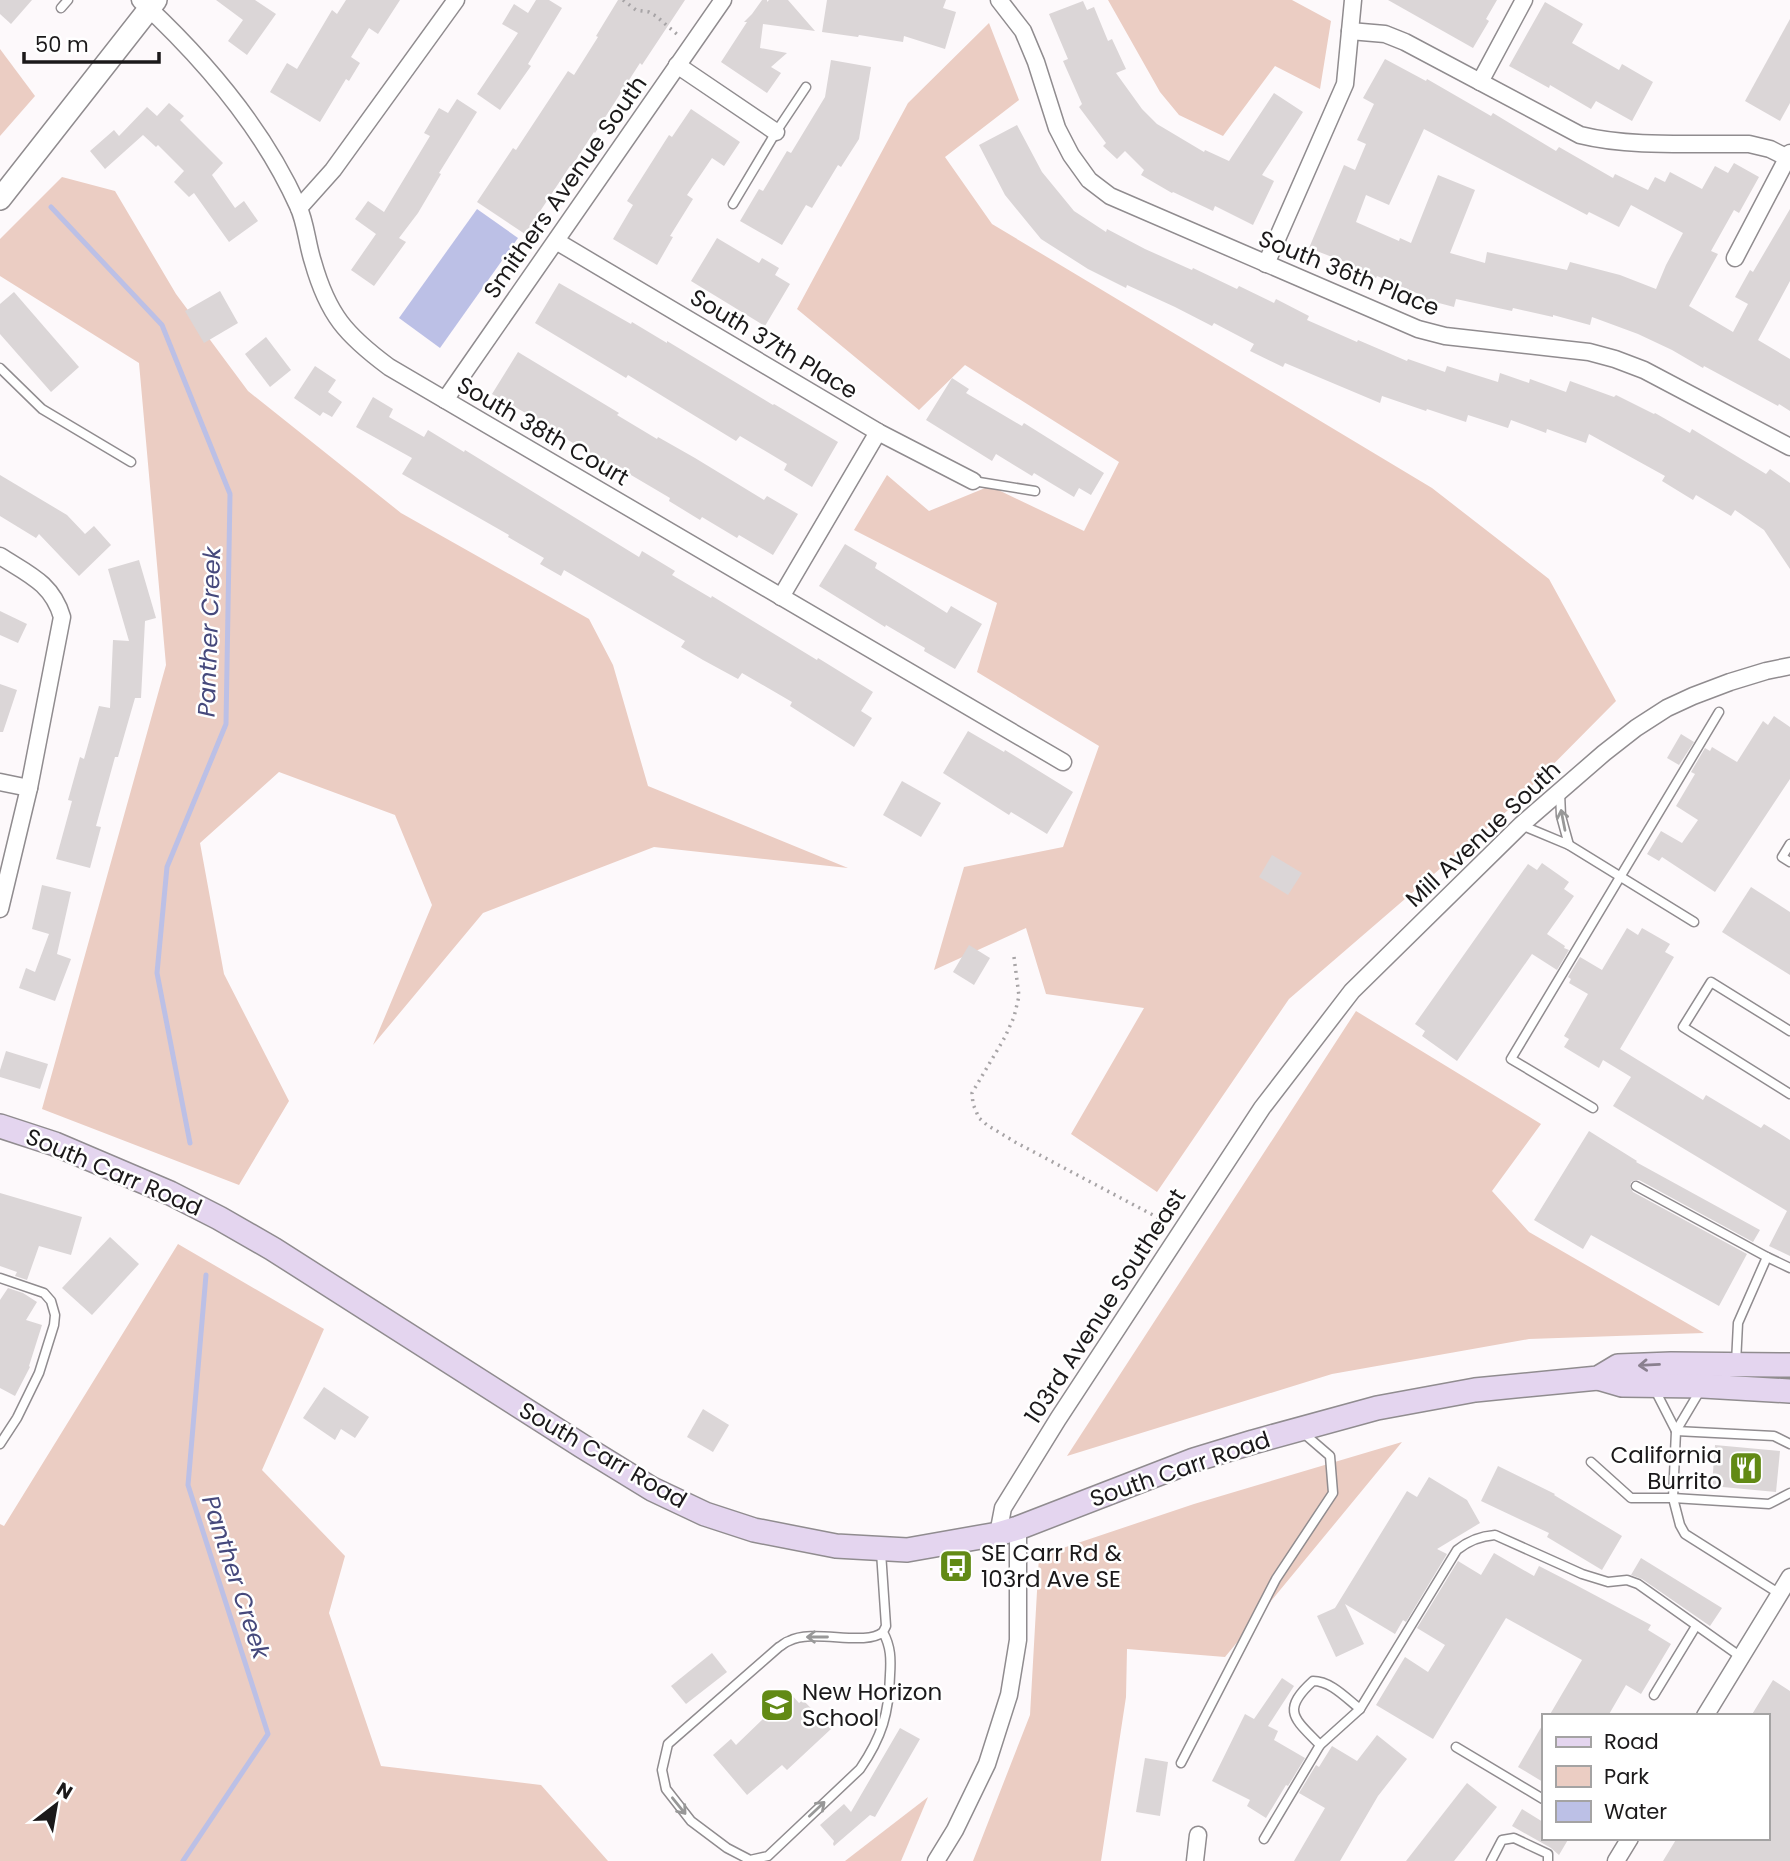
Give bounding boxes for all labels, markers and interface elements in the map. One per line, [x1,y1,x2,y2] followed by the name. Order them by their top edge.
[24,21,159,65] scale bar
[35,30,89,59] text: 50 m
[476,69,654,305] street label: Smithers Avenue South
[1254,222,1444,324] street label: South 36th Place
[684,281,864,407] street label: South 37th Place
[451,369,635,493] street label: South 38th Court
[190,545,229,718] water label: Panther Creek
[1398,754,1568,914] street label: Mill Avenue South
[1556,809,1569,832] one-way arrow
[21,1120,207,1224] street label: South Carr Road
[1017,1182,1193,1430] street label: 103rd Avenue Southeast
[1638,1358,1661,1371] one-way arrow
[513,1394,693,1516] street label: South Carr Road
[1086,1423,1274,1515] street label: South Carr Road
[1611,1439,1722,1497] place label: California Burrito
[1727,1449,1765,1487] restaurant icon: California Burrito
[194,1491,278,1665] water label: Panther Creek
[981,1537,1122,1595] place label: SE Carr Rd & 103rd Ave SE
[937,1547,975,1585] bus stop icon: SE Carr Rd & 103rd Ave SE
[806,1630,829,1644] one-way arrow
[802,1676,942,1734] place label: New Horizon School
[758,1686,796,1724] school or university icon: New Horizon School
[1542,1714,1769,1840] legend
[1604,1727,1659,1756] text: Road
[1604,1762,1649,1791] text: Park
[21,1770,91,1840] north arrow
[51,1776,78,1806] text: N
[672,1796,687,1815] one-way arrow
[1604,1797,1667,1826] text: Water
[808,1800,825,1817] one-way arrow

